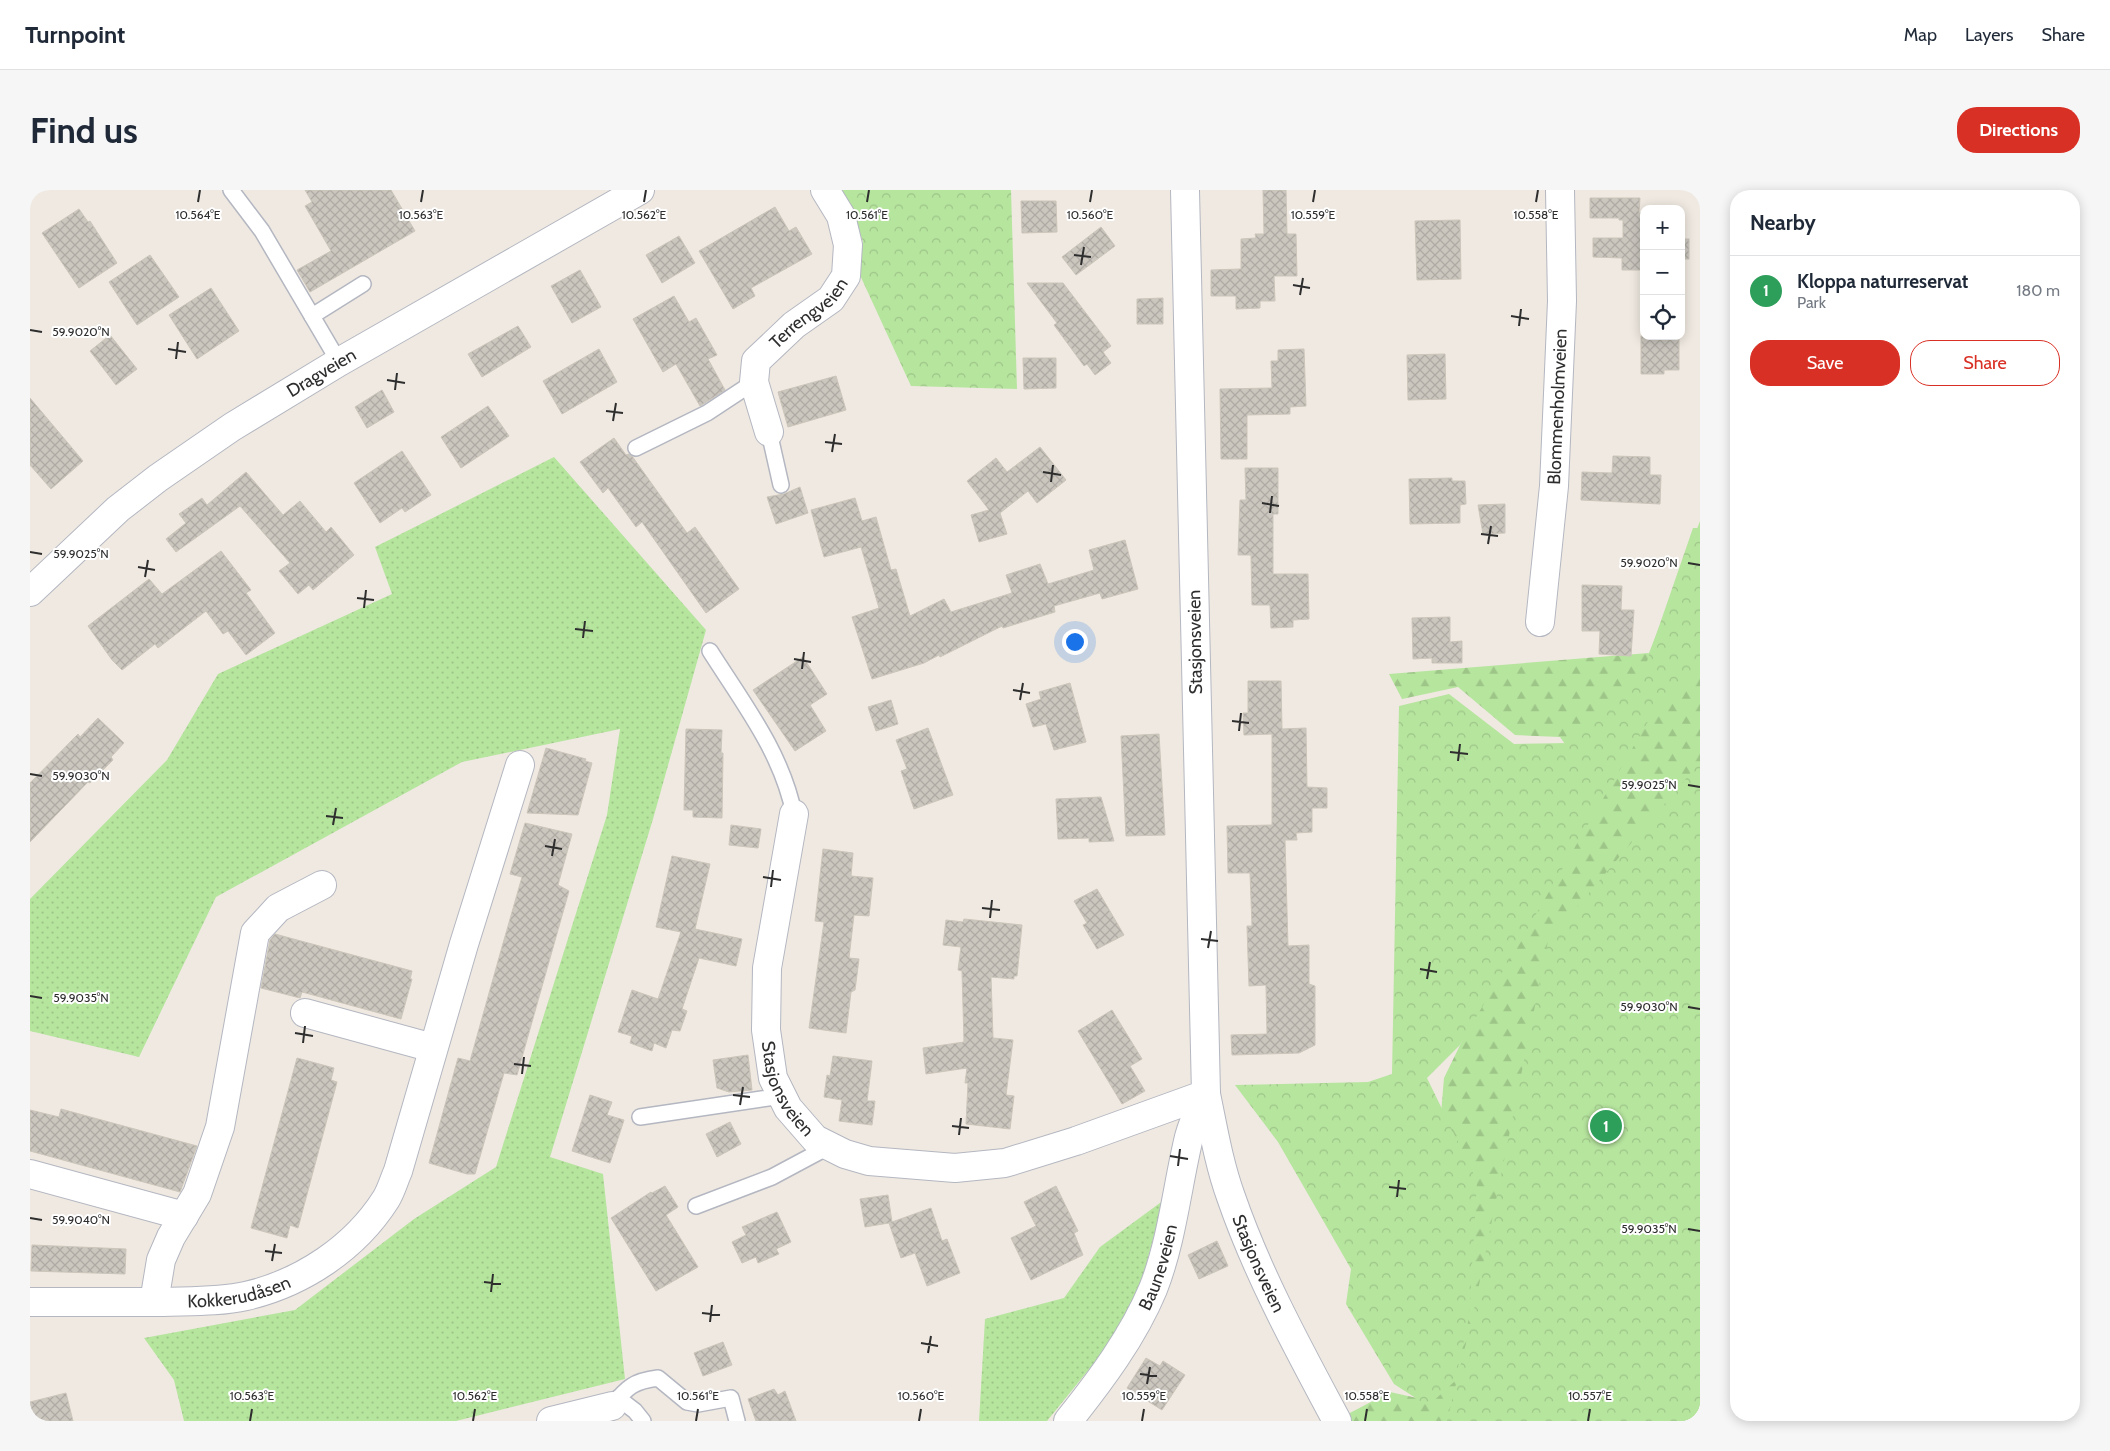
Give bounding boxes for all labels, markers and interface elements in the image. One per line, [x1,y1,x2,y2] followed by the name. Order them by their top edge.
[25,20,125,49] text: Turnpoint
[1904,24,1937,46] text: Map
[1965,24,2014,46] text: Layers
[2042,24,2085,46] text: Share
[1957,107,2080,153] button: Directions
[30,109,138,152] text: Find us
[1640,205,1685,340] map controls
[1640,205,1685,250] button: +
[176,207,221,222] text: 10.564°E
[399,207,444,222] text: 10.563°E
[622,207,667,222] text: 10.562°E
[846,207,888,222] text: 10.561°E
[1067,207,1114,222] text: 10.560°E
[1291,207,1336,222] text: 10.559°E
[1514,207,1559,222] text: 10.558°E
[1750,210,1816,235] text: Nearby
[1640,250,1685,295] button: −
[1797,270,1968,293] text: Kloppa naturreservat
[765,274,853,353] street label: Terrengveien
[1763,281,1769,300] text: 1
[2016,281,2060,300] text: 180 m
[1797,293,1826,312] text: Park
[1640,295,1685,340] button: locate
[52,324,110,339] text: 59.9020°N
[1543,328,1572,485] street label: Blommenholmveien
[1750,340,1900,386] button: Save
[1910,340,2060,386] button: Share
[283,344,360,402] street label: Dragveien
[53,546,109,561] text: 59.9025°N
[1620,555,1678,570] text: 59.9020°N
[1183,589,1207,695] street label: Stasjonsveien
[1062,629,1088,655] your location
[52,768,110,783] text: 59.9030°N
[1621,777,1677,792] text: 59.9025°N
[53,990,109,1005] text: 59.9035°N
[1620,999,1678,1014] text: 59.9030°N
[757,1040,819,1141] street label: Stasjonsveien
[1590,1107,1622,1145] pin: 1
[1227,1211,1290,1316] street label: Stasjonsveien
[52,1212,110,1227] text: 59.9040°N
[1621,1221,1677,1236] text: 59.9035°N
[1134,1222,1182,1314] street label: Bauneveien
[187,1271,294,1312] street label: Kokkerudåsen
[230,1388,275,1403] text: 10.563°E
[453,1388,498,1403] text: 10.562°E
[677,1388,719,1403] text: 10.561°E
[898,1388,945,1403] text: 10.560°E
[1122,1388,1167,1403] text: 10.559°E
[1345,1388,1390,1403] text: 10.558°E
[1568,1388,1612,1403] text: 10.557°E

